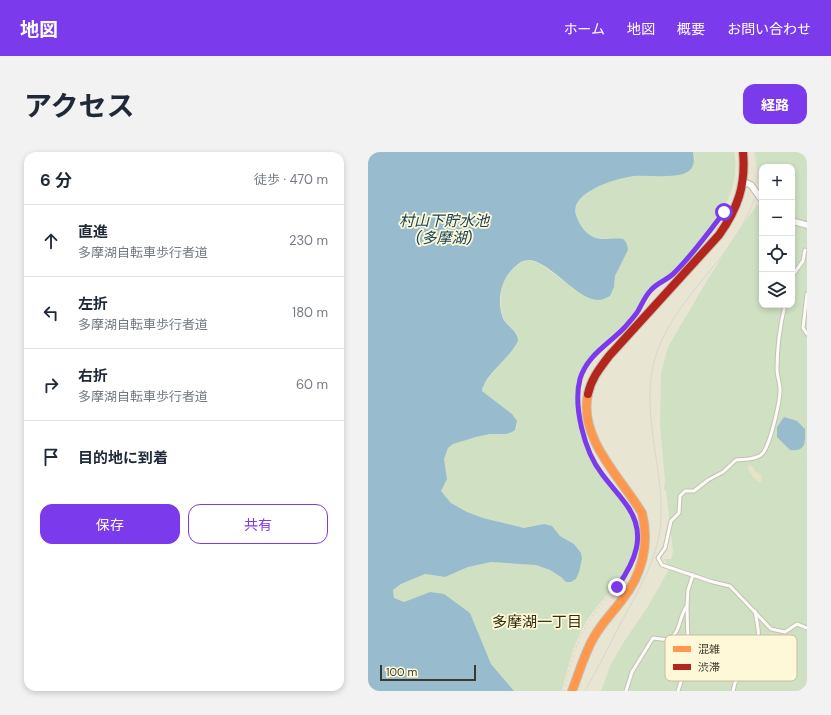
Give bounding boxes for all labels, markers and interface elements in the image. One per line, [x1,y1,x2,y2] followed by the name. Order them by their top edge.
[20,17,58,42] text: 地図
[563,20,605,38] text: ホーム
[627,20,655,38] text: 地図
[677,20,705,38] text: 概要
[727,20,811,38] text: お問い合わせ
[743,84,807,124] button: 経路
[24,88,135,125] text: アクセス
[759,164,795,308] map controls
[759,164,795,200] button: +
[40,169,72,191] text: 6 分
[254,171,328,188] text: 徒歩 · 470 m
[759,200,795,236] button: −
[715,203,733,221] route start
[399,211,491,248] water label: 村山下貯水池 (多摩湖)
[78,222,108,242] text: 直進
[40,230,62,252] icon: ahead
[289,232,328,249] text: 230 m
[759,236,795,272] button: locate
[78,244,208,261] text: 多摩湖自転車歩行者道
[759,272,795,308] button: layers
[78,294,108,314] text: 左折
[40,302,62,324] icon: left
[292,304,328,321] text: 180 m
[78,316,208,333] text: 多摩湖自転車歩行者道
[78,366,108,386] text: 右折
[40,374,62,396] icon: right
[296,376,328,393] text: 60 m
[78,388,208,405] text: 多摩湖自転車歩行者道
[40,446,62,468] icon: arrive
[78,448,168,468] text: 目的地に到着
[40,504,180,544] button: 保存
[188,504,328,544] button: 共有
[608,578,626,596] route end
[492,612,582,632] district label: 多摩湖一丁目
[665,635,797,681] legend
[698,642,720,656] text: 混雑
[698,660,720,674] text: 渋滞
[380,663,476,682] scale bar
[386,665,417,679] text: 100 m

